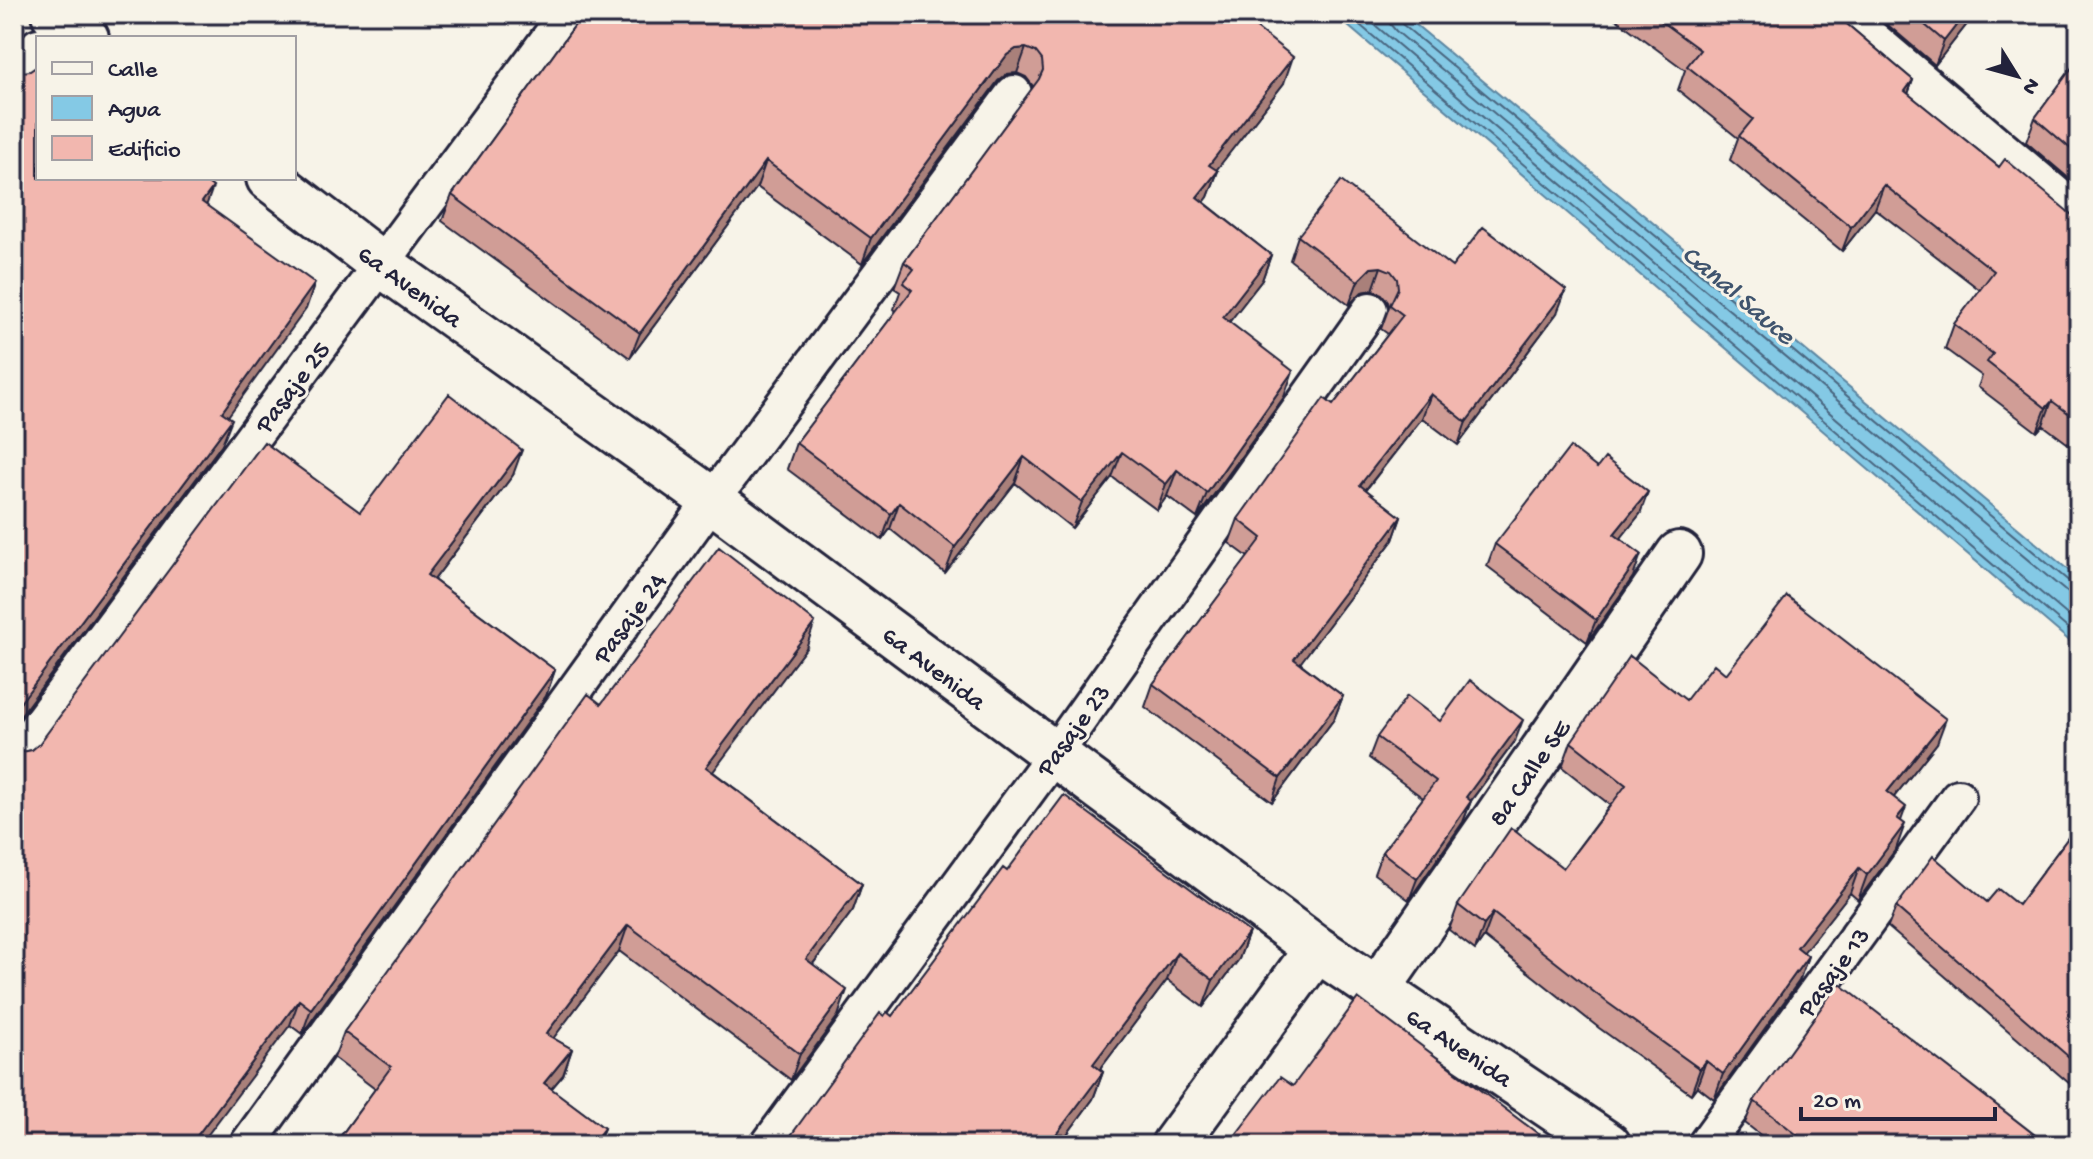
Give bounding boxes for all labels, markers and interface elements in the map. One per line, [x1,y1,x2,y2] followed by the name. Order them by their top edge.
[36,36,296,180] legend
[1977,36,2057,116] north arrow
[108,57,158,86] text: Calle
[2015,72,2044,99] text: N
[108,97,161,126] text: Agua
[108,137,181,166] text: Edificio
[1674,239,1802,354] water label: Canal Sauce
[350,240,468,338] street label: 6a Avenida
[250,337,339,441] street label: Pasaje 25
[588,568,675,672] street label: Pasaje 24
[874,622,991,721] street label: 6a Avenida
[1031,680,1119,785] street label: Pasaje 23
[1484,715,1580,834] street label: 8a Calle SE
[1792,922,1879,1026] street label: Pasaje 13
[1398,1003,1518,1097] street label: 6a Avenida
[1801,1071,1995,1121] scale bar
[1813,1088,1861,1117] text: 20 m

